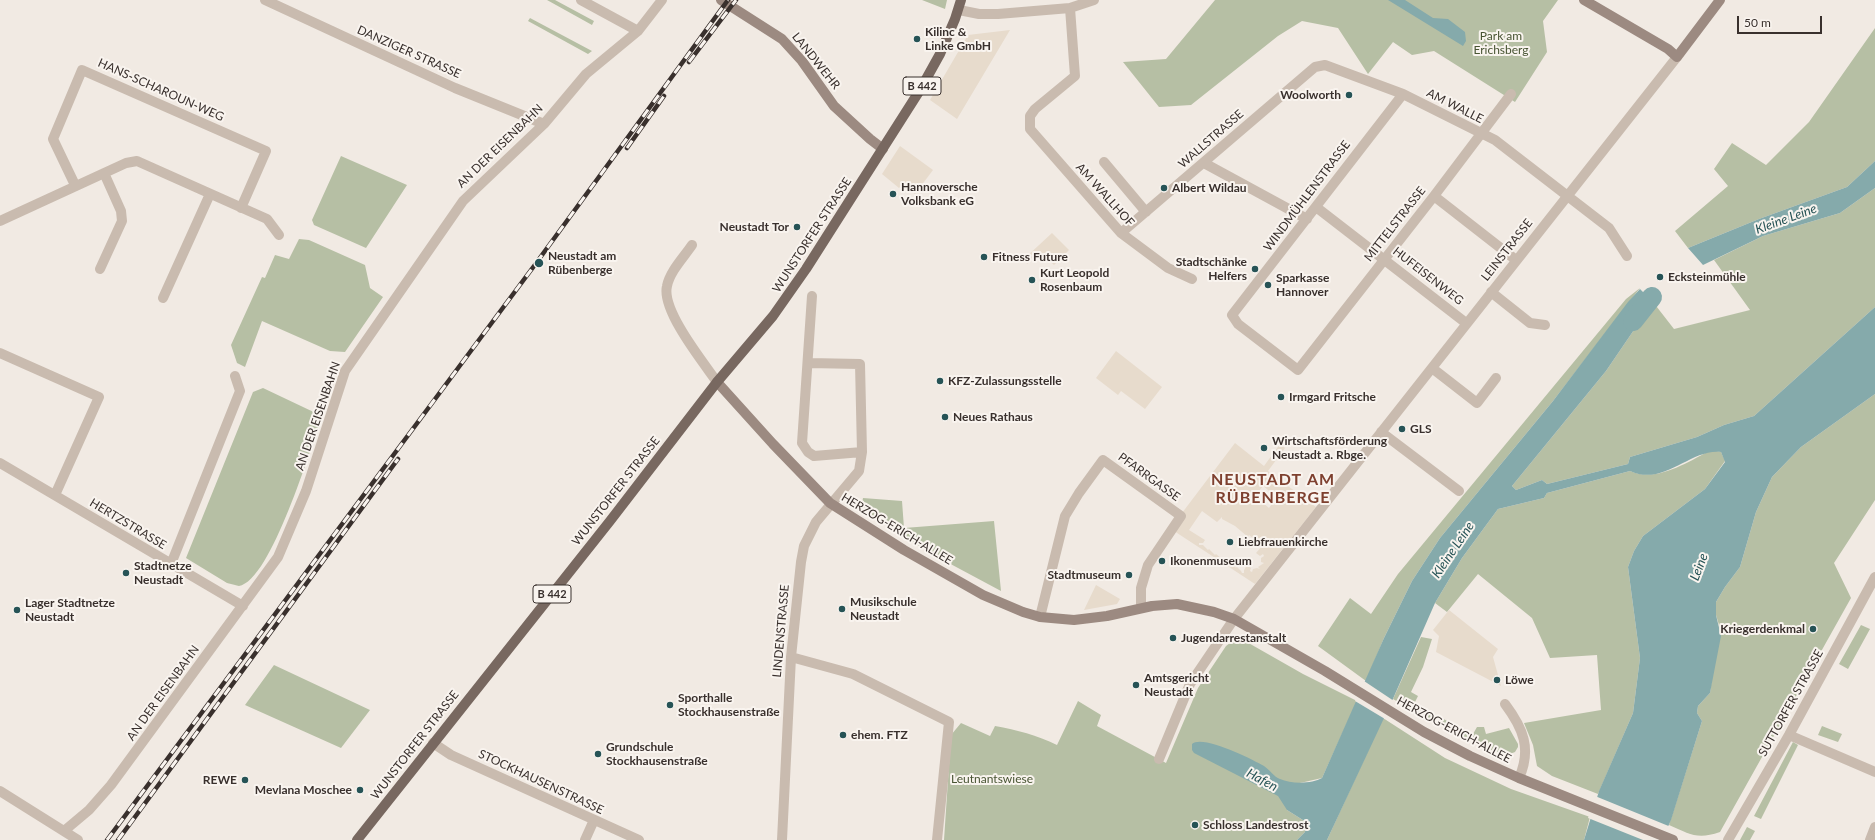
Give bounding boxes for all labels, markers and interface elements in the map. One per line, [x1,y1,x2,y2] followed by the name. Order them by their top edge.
[1739,8,1824,34] scale bar
[1744,15,1771,30] text: 50 m
[355,23,463,81] street label: DANZIGER STRASSE
[925,25,991,53] place label: Kilinc & Linke GmbH
[1473,29,1529,57] park label: Park am Erichsberg
[789,30,843,92] street label: LANDWEHR
[912,34,922,44] marker: Kilinc & Linke GmbH
[96,56,226,124] street label: HANS-SCHAROUN-WEG
[903,77,941,95] road number: B 442
[1424,86,1486,126] street label: AM WALLE
[1280,88,1341,102] place label: Woolworth
[1344,90,1354,100] marker: Woolworth
[454,101,546,191] street label: AN DER EISENBAHN
[1176,107,1246,171] street label: WALLSTRASSE
[1261,138,1353,254] street label: WINDMÜHLENSTRASSE
[1073,160,1137,230] street label: AM WALLHOF
[769,175,855,295] street label: WUNSTORFER STRASSE
[901,180,978,208] place label: Hannoversche Volksbank eG
[1172,181,1247,195] place label: Albert Wildau
[1159,183,1169,193] marker: Albert Wildau
[1361,184,1429,264] street label: MITTELSTRASSE
[888,189,898,199] marker: Hannoversche Volksbank eG
[1753,201,1819,237] water label: Kleine Leine
[1478,216,1536,284] street label: LEINSTRASSE
[720,220,789,234] place label: Neustadt Tor
[792,222,802,232] marker: Neustadt Tor
[1390,244,1466,308] street label: HUFEISENWEG
[548,249,616,277] place label: Neustadt am Rübenberge
[992,250,1068,264] place label: Fitness Future
[979,252,989,262] marker: Fitness Future
[1176,255,1247,283] place label: Stadtschänke Helfers
[533,257,545,269] marker: Neustadt am Rübenberge
[1250,264,1260,274] marker: Stadtschänke Helfers
[1040,266,1109,294] place label: Kurt Leopold Rosenbaum
[1668,270,1746,284] place label: Ecksteinmühle
[1276,271,1329,299] place label: Sparkasse Hannover
[1655,272,1665,282] marker: Ecksteinmühle
[1027,275,1037,285] marker: Kurt Leopold Rosenbaum
[1263,280,1273,290] marker: Sparkasse Hannover
[293,360,343,472] street label: AN DER EISENBAHN
[948,374,1062,388] place label: KFZ-Zulassungsstelle
[935,376,945,386] marker: KFZ-Zulassungsstelle
[1289,390,1376,404] place label: Irmgard Fritsche
[1276,392,1286,402] marker: Irmgard Fritsche
[953,410,1033,424] place label: Neues Rathaus
[940,412,950,422] marker: Neues Rathaus
[1410,422,1432,436] place label: GLS
[1397,424,1407,434] marker: GLS
[569,434,663,548] street label: WUNSTORFER STRASSE
[1272,434,1387,462] place label: Wirtschaftsförderung Neustadt a. Rbge.
[1259,443,1269,453] marker: Wirtschaftsförderung Neustadt a. Rbge.
[1115,450,1183,504] street label: PFARRGASSE
[1211,470,1335,508] district label: NEUSTADT AM RÜBENBERGE
[839,490,955,568] street label: HERZOG-ERICH-ALLEE
[87,495,169,553] street label: HERTZSTRASSE
[1429,519,1477,581] water label: Kleine Leine
[1238,535,1328,549] place label: Liebfrauenkirche
[1225,537,1235,547] marker: Liebfrauenkirche
[1687,551,1711,583] water label: Leine
[1170,554,1252,568] place label: Ikonenmuseum
[1157,556,1167,566] marker: Ikonenmuseum
[134,559,192,587] place label: Stadtnetze Neustadt
[121,568,131,578] marker: Stadtnetze Neustadt
[1048,568,1121,582] place label: Stadtmuseum
[1124,570,1134,580] marker: Stadtmuseum
[770,584,792,678] street label: LINDENSTRASSE
[533,585,571,603] road number: B 442
[850,595,917,623] place label: Musikschule Neustadt
[25,596,115,624] place label: Lager Stadtnetze Neustadt
[837,604,847,614] marker: Musikschule Neustadt
[12,605,22,615] marker: Lager Stadtnetze Neustadt
[1720,622,1805,636] place label: Kriegerdenkmal
[1808,624,1818,634] marker: Kriegerdenkmal
[1181,631,1286,645] place label: Jugendarrestanstalt
[1168,633,1178,643] marker: Jugendarrestanstalt
[124,643,202,743] street label: AN DER EISENBAHN
[1756,647,1826,759] street label: SUTTORFER STRASSE
[1144,671,1209,699] place label: Amtsgericht Neustadt
[1505,673,1534,687] place label: Löwe
[1492,675,1502,685] marker: Löwe
[1131,680,1141,690] marker: Amtsgericht Neustadt
[368,688,462,802] street label: WUNSTORFER STRASSE
[678,691,780,719] place label: Sporthalle Stockhausenstraße
[1394,694,1514,766] street label: HERZOG-ERICH-ALLEE
[665,700,675,710] marker: Sporthalle Stockhausenstraße
[851,728,908,742] place label: ehem. FTZ
[838,730,848,740] marker: ehem. FTZ
[606,740,708,768] place label: Grundschule Stockhausenstraße
[476,747,606,817] street label: STOCKHAUSENSTRASSE
[593,749,603,759] marker: Grundschule Stockhausenstraße
[1244,765,1280,795] water label: Hafen
[951,772,1033,786] park label: Leutnantswiese
[203,773,237,787] place label: REWE
[240,775,250,785] marker: REWE
[255,783,352,797] place label: Mevlana Moschee
[355,785,365,795] marker: Mevlana Moschee
[1203,818,1308,832] place label: Schloss Landestrost
[1190,820,1200,830] marker: Schloss Landestrost

